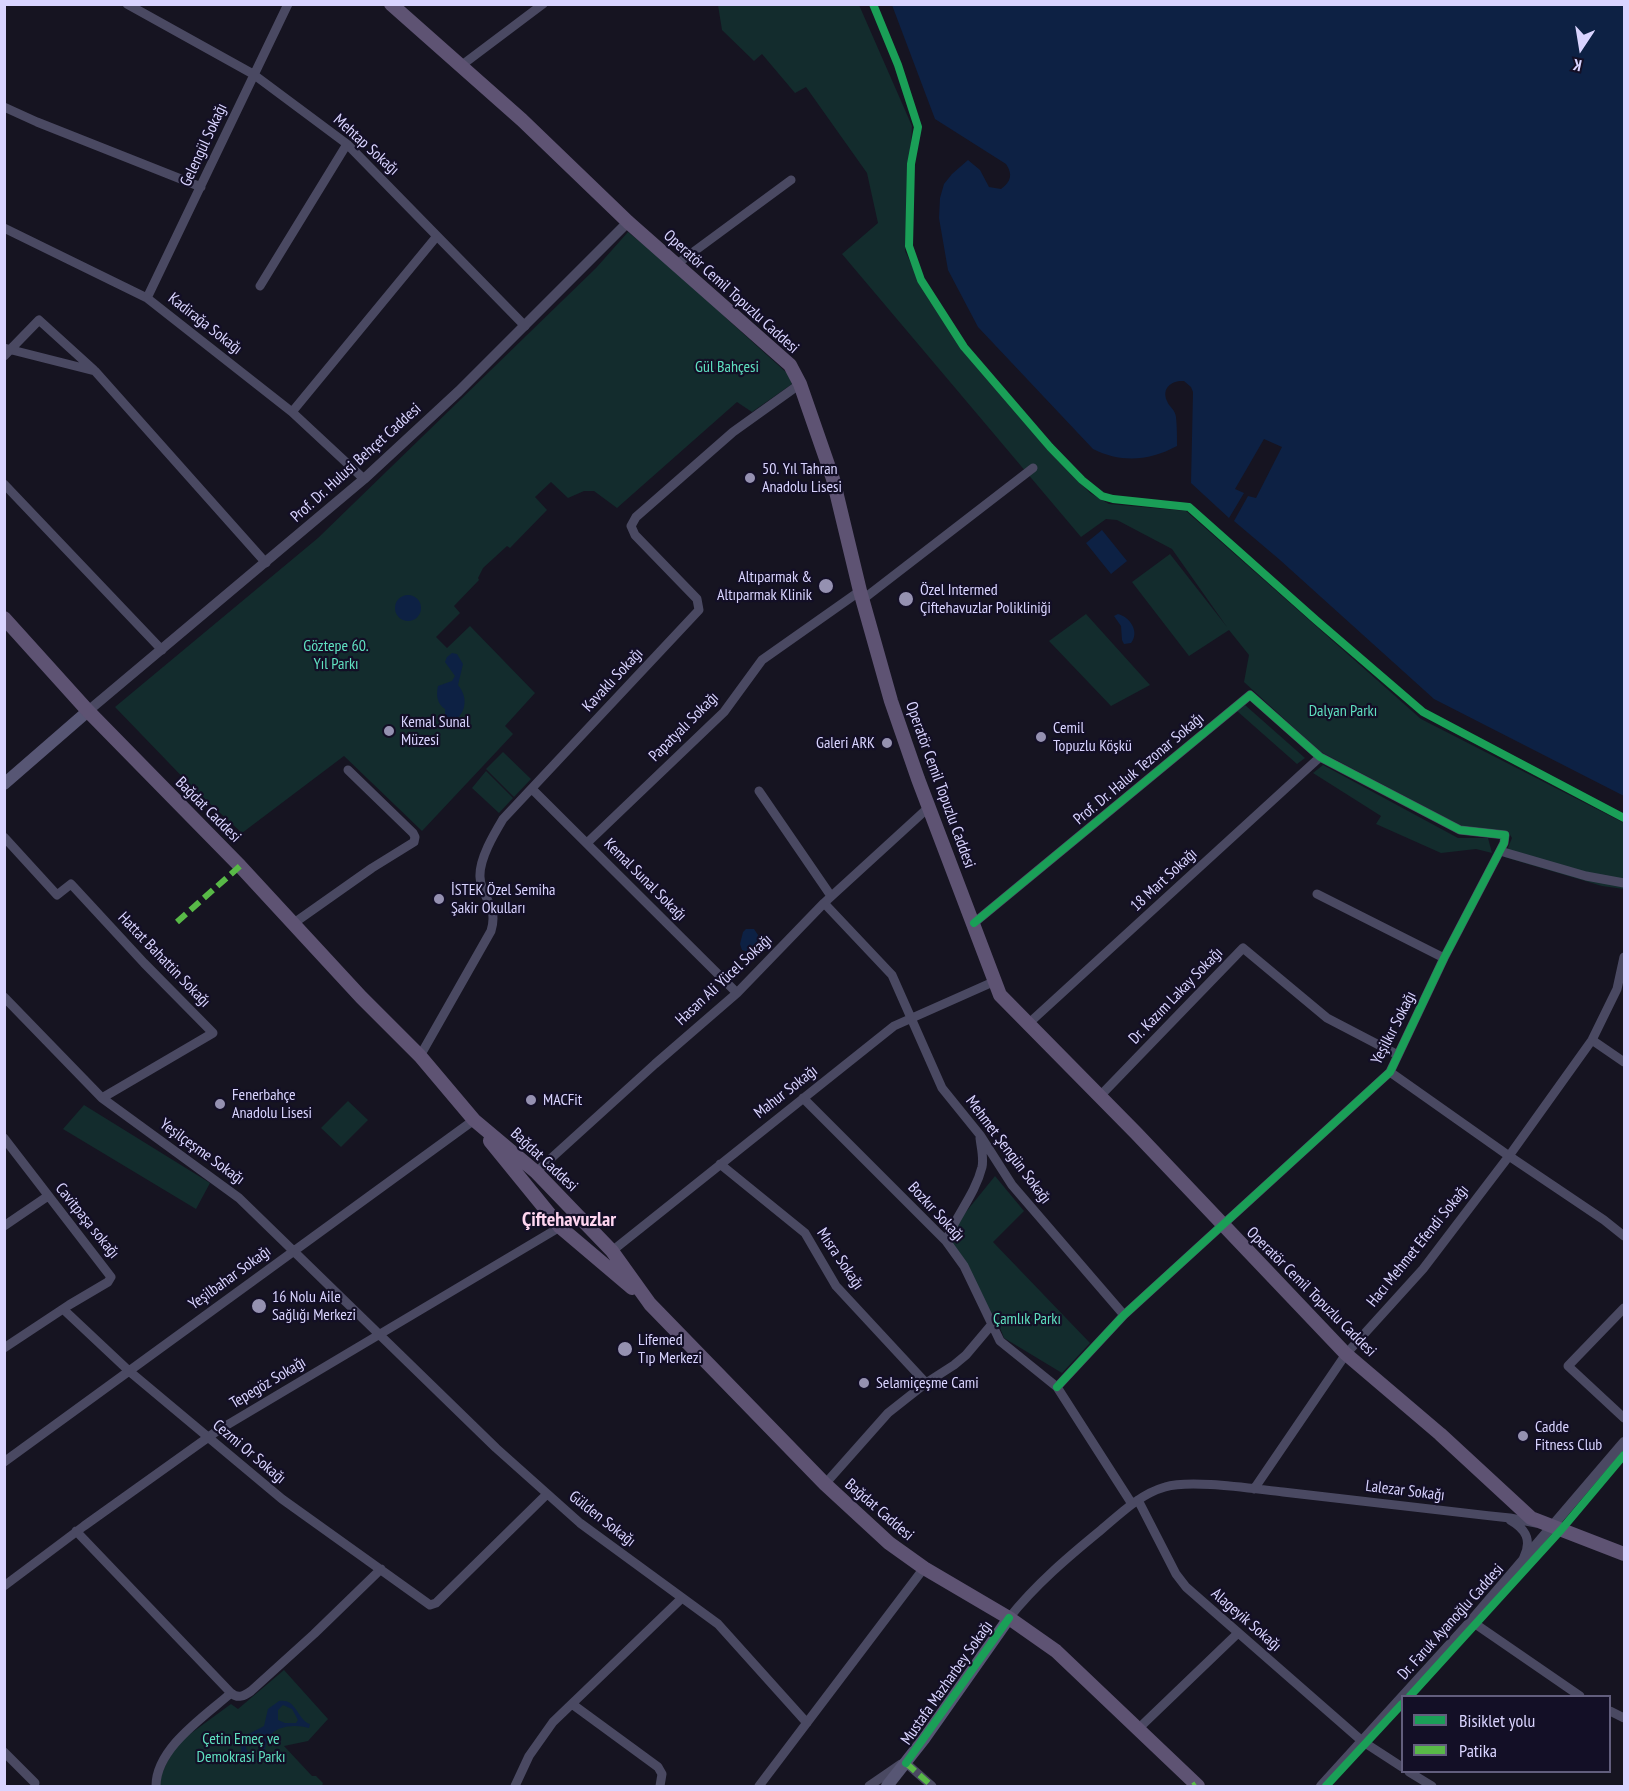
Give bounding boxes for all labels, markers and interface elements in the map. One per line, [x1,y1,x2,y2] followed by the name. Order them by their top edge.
[1551,18,1611,78] north arrow
[1571,55,1583,76] text: K
[176,100,232,190] street label: Gelengül Sokağı
[329,111,403,179] street label: Mehtap Sokağı
[659,226,803,358] street label: Operatör Cemil Topuzlu Caddesi
[164,289,246,359] street label: Kadirağa Sokağı
[695,357,759,377] park label: Gül Bahçesi
[287,399,425,527] street label: Prof. Dr. Hulusi Behçet Caddesi
[762,459,842,497] place label: 50. Yıl Tahran Anadolu Lisesi
[743,471,757,485] marker: 50. Yıl Tahran Anadolu Lisesi
[717,567,812,605] place label: Altıparmak & Altıparmak Klinik
[817,577,835,595] marker: Altıparmak & Altıparmak Klinik
[920,580,1051,618] place label: Özel Intermed Çiftehavuzlar Polikliniği
[897,590,915,608] marker: Özel Intermed Çiftehavuzlar Polikliniği
[303,636,369,674] park label: Göztepe 60. Yıl Parkı
[579,644,647,716] street label: Kavaklı Sokağı
[645,688,723,766] street label: Papatyalı Sokağı
[901,699,979,871] street label: Operatör Cemil Topuzlu Caddesi
[1309,701,1377,721] park label: Dalyan Parkı
[1070,709,1208,829] street label: Prof. Dr. Haluk Tezonar Sokağı
[401,712,470,750] place label: Kemal Sunal Müzesi
[1053,718,1132,756] place label: Cemil Topuzlu Köşkü
[382,724,396,738] marker: Kemal Sunal Müzesi
[1034,730,1048,744] marker: Cemil Topuzlu Köşkü
[816,733,875,753] place label: Galeri ARK
[880,736,894,750] marker: Galeri ARK
[171,773,245,847] street label: Bağdat Caddesi
[600,835,690,925] street label: Kemal Sunal Sokağı
[1127,844,1201,916] street label: 18 Mart Sokağı
[451,880,555,918] place label: İSTEK Özel Semiha Şakir Okulları
[432,892,446,906] marker: İSTEK Özel Semiha Şakir Okulları
[114,908,214,1012] street label: Hattat Bahattin Sokağı
[672,930,776,1030] street label: Hasan Ali Yücel Sokağı
[1125,944,1227,1048] street label: Dr. Kazım Lakay Sokağı
[1367,988,1421,1068] street label: Yeşilkır Sokağı
[750,1061,822,1123] street label: Mahur Sokağı
[232,1085,312,1123] place label: Fenerbahçe Anadolu Lisesi
[543,1090,582,1110] place label: MACFit
[961,1092,1055,1208] street label: Mehmet Şengün Sokağı
[524,1093,538,1107] marker: MACFit
[213,1097,227,1111] marker: Fenerbahçe Anadolu Lisesi
[156,1115,248,1189] street label: Yeşilçeşme Sokağı
[506,1124,582,1196] street label: Bağdat Caddesi
[904,1178,968,1246] street label: Bozkır Sokağı
[51,1179,123,1263] street label: Cavitpaşa sokağı
[1363,1181,1473,1311] street label: Hacı Mehmet Efendi Sokağı
[522,1208,616,1232] district label: Çiftehavuzlar
[1242,1223,1380,1361] street label: Operatör Cemil Topuzlu Caddesi
[812,1225,868,1293] street label: Mısra Sokağı
[185,1242,275,1314] street label: Yeşilbahar Sokağı
[272,1287,356,1325] place label: 16 Nolu Aile Sağlığı Merkezi
[250,1297,268,1315] marker: 16 Nolu Aile Sağlığı Merkezi
[993,1309,1061,1329] park label: Çamlık Parkı
[638,1330,702,1368] place label: Lifemed Tıp Merkezi
[616,1340,634,1358] marker: Lifemed Tıp Merkezi
[227,1353,309,1413] street label: Tepegöz Sokağı
[876,1373,979,1393] place label: Selamiçeşme Cami
[857,1376,871,1390] marker: Selamiçeşme Cami
[208,1416,290,1488] street label: Cezmi Or Sokağı
[1535,1417,1602,1455] place label: Cadde Fitness Club
[1516,1429,1530,1443] marker: Cadde Fitness Club
[841,1475,917,1545] street label: Bağdat Caddesi
[1364,1477,1446,1505] street label: Lalezar Sokağı
[565,1487,639,1551] street label: Gülden Sokağı
[1394,1560,1508,1684] street label: Dr. Faruk Ayanoğlu Caddesi
[1207,1584,1285,1656] street label: Alageyik Sokağı
[897,1617,997,1749] street label: Mustafa Mazharbey Sokağı
[1401,1695,1611,1773] legend
[1459,1709,1535,1732] text: Bisiklet yolu
[197,1729,285,1767] park label: Çetin Emeç ve Demokrasi Parkı
[1459,1739,1497,1762] text: Patika

